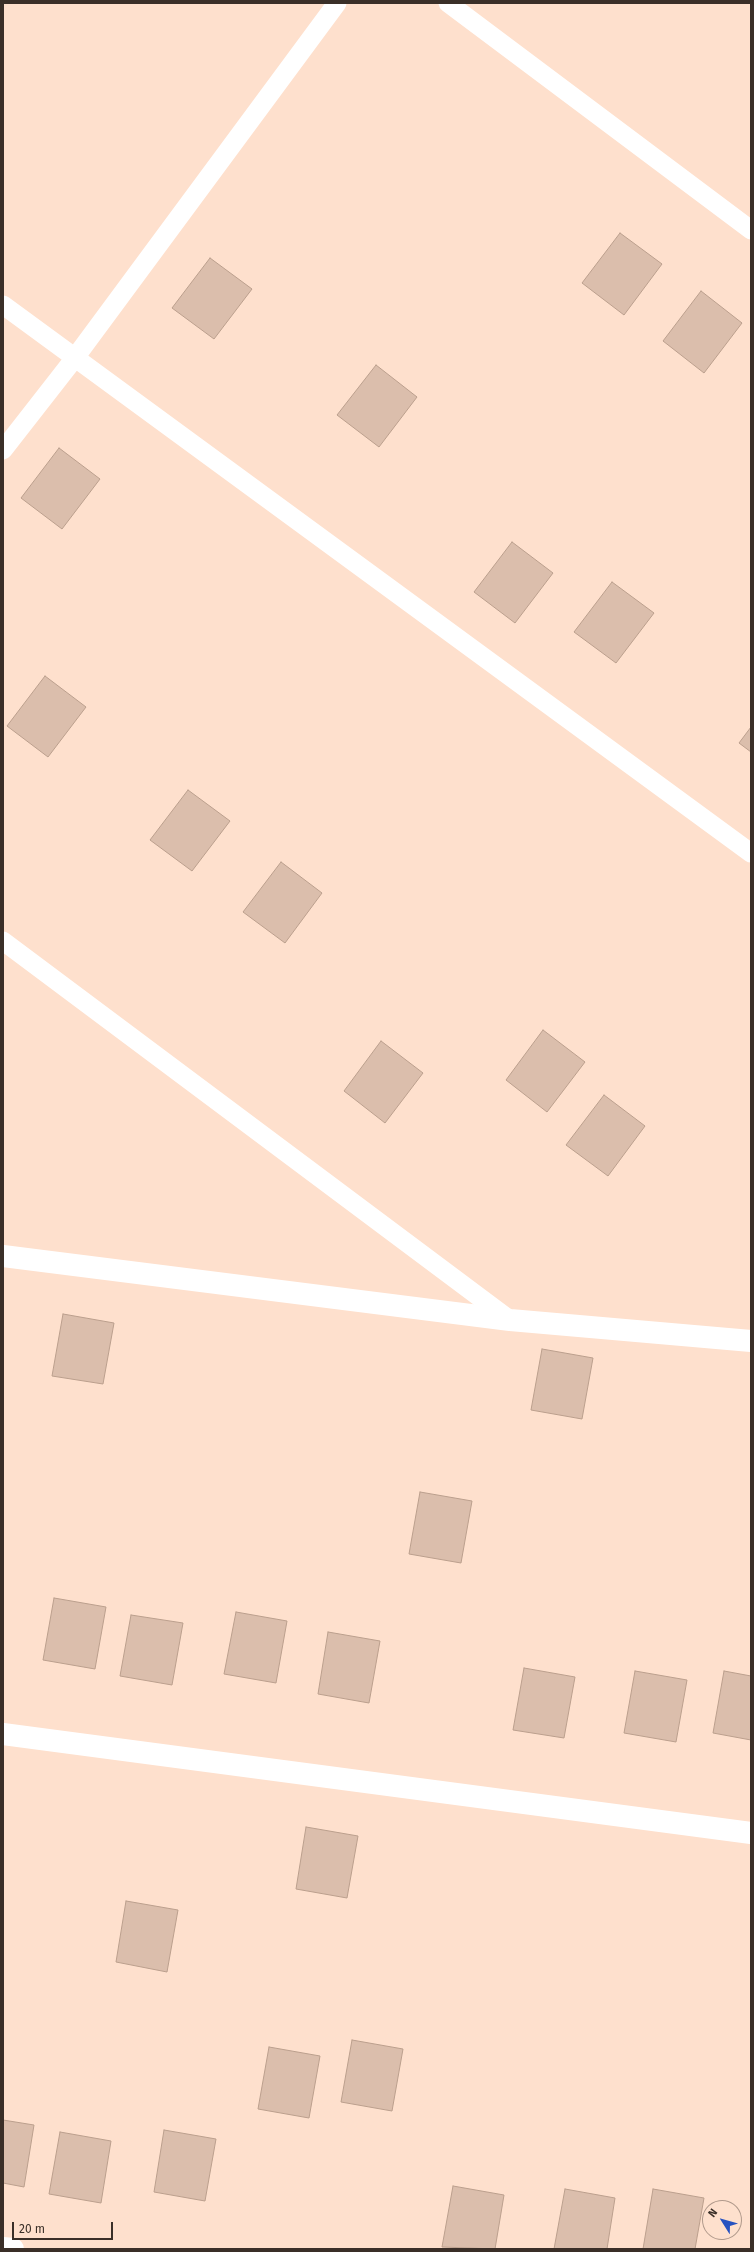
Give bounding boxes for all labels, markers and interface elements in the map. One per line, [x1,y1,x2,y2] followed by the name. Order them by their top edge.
[702,2200,742,2240] north arrow
[705,2206,720,2220] text: N
[14,2214,115,2240] scale bar
[19,2222,45,2236] text: 20 m

